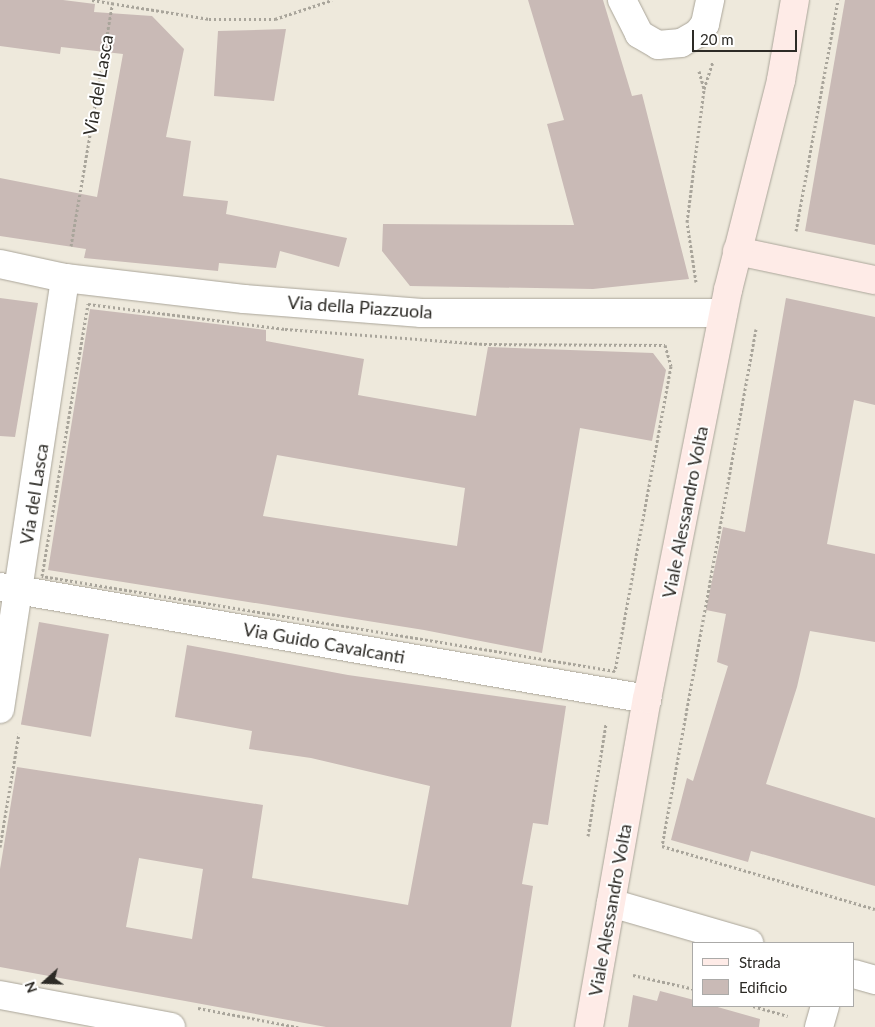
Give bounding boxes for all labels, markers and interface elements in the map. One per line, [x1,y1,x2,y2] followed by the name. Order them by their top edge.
[695,20,800,52] scale bar
[700,30,734,48] text: 20 m
[79,33,117,137] street label: Via del Lasca
[287,291,433,323] street label: Via della Piazzuola
[658,424,712,600] street label: Viale Alessandro Volta
[15,442,53,546] street label: Via del Lasca
[241,618,407,668] street label: Via Guido Cavalcanti
[584,821,636,999] street label: Viale Alessandro Volta
[692,942,855,1007] legend
[739,953,781,971] text: Strada
[20,957,70,1007] north arrow
[739,978,787,996] text: Edificio
[21,979,40,995] text: N

